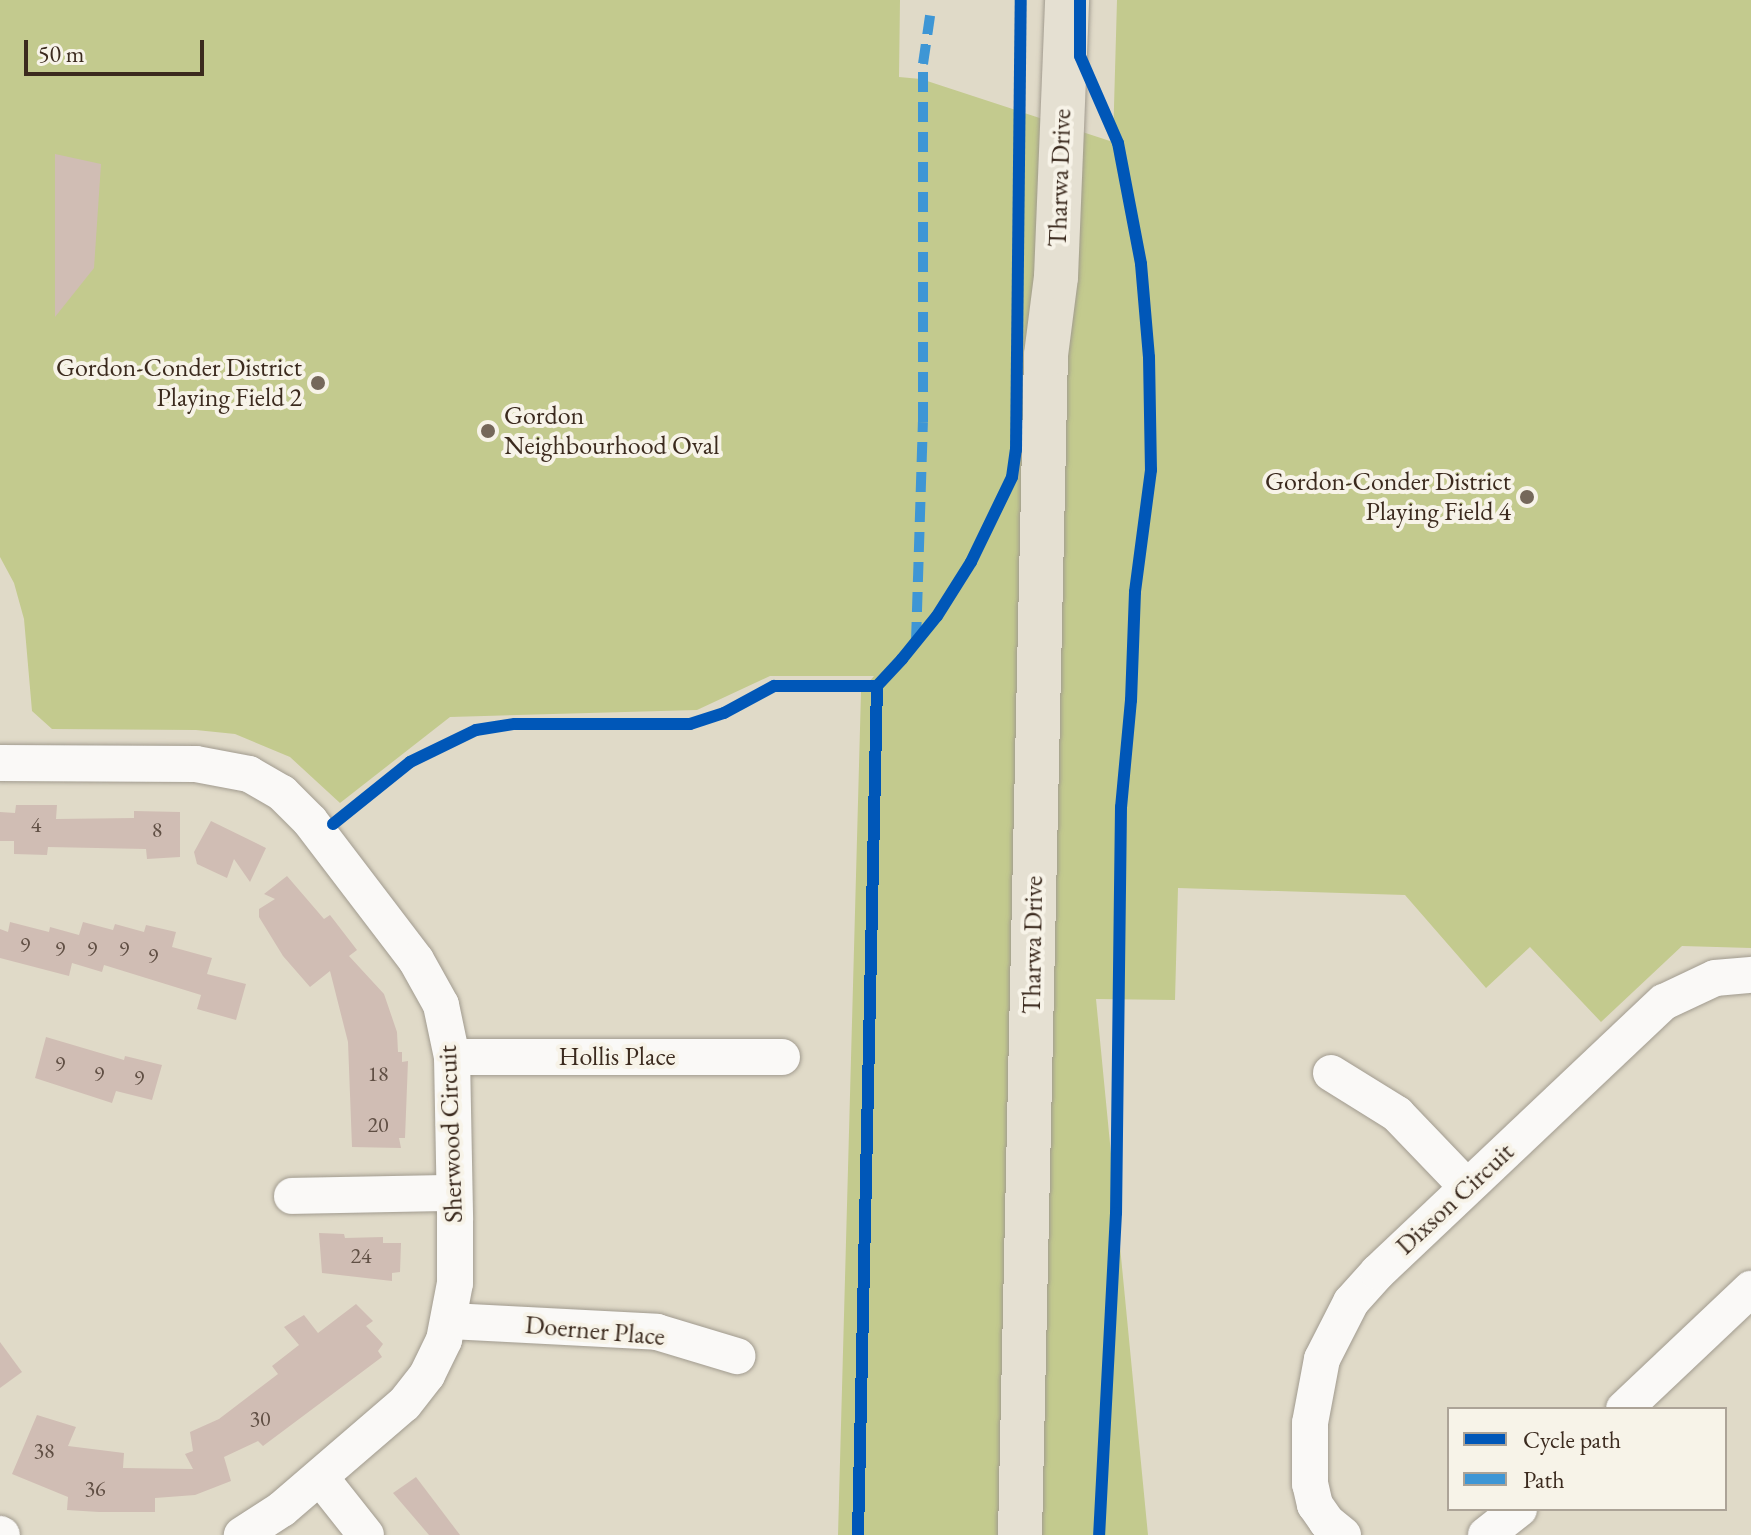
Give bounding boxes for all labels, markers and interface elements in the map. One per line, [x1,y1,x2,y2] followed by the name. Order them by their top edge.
[28,24,208,74] scale bar
[38,38,85,69] text: 50 m
[1042,108,1078,248] street label: Tharwa Drive
[56,352,302,414] place label: Gordon-Conder District Playing Field 2
[309,374,327,392] marker: Gordon-Conder District Playing Field 2
[504,400,719,462] place label: Gordon Neighbourhood Oval
[479,422,497,440] marker: Gordon Neighbourhood Oval
[1265,466,1511,528] place label: Gordon-Conder District Playing Field 4
[1518,488,1536,506] marker: Gordon-Conder District Playing Field 4
[31,812,41,838] house number: 4
[152,817,162,843] house number: 8
[1016,876,1050,1014] street label: Tharwa Drive
[20,932,30,958] house number: 9
[55,936,65,962] house number: 9
[87,936,97,962] house number: 9
[119,936,129,962] house number: 9
[148,943,158,969] house number: 9
[558,1041,676,1073] street label: Hollis Place
[432,1045,470,1223] street label: Sherwood Circuit
[55,1051,65,1077] house number: 9
[94,1061,104,1087] house number: 9
[367,1061,389,1087] house number: 18
[134,1065,144,1091] house number: 9
[367,1112,389,1138] house number: 20
[1390,1137,1520,1261] street label: Dixson Circuit
[350,1243,372,1269] house number: 24
[524,1309,666,1353] street label: Doerner Place
[249,1406,271,1432] house number: 30
[1447,1407,1727,1511] legend
[1523,1424,1621,1455] text: Cycle path
[33,1438,55,1464] house number: 38
[1523,1464,1565,1495] text: Path
[84,1476,106,1502] house number: 36

